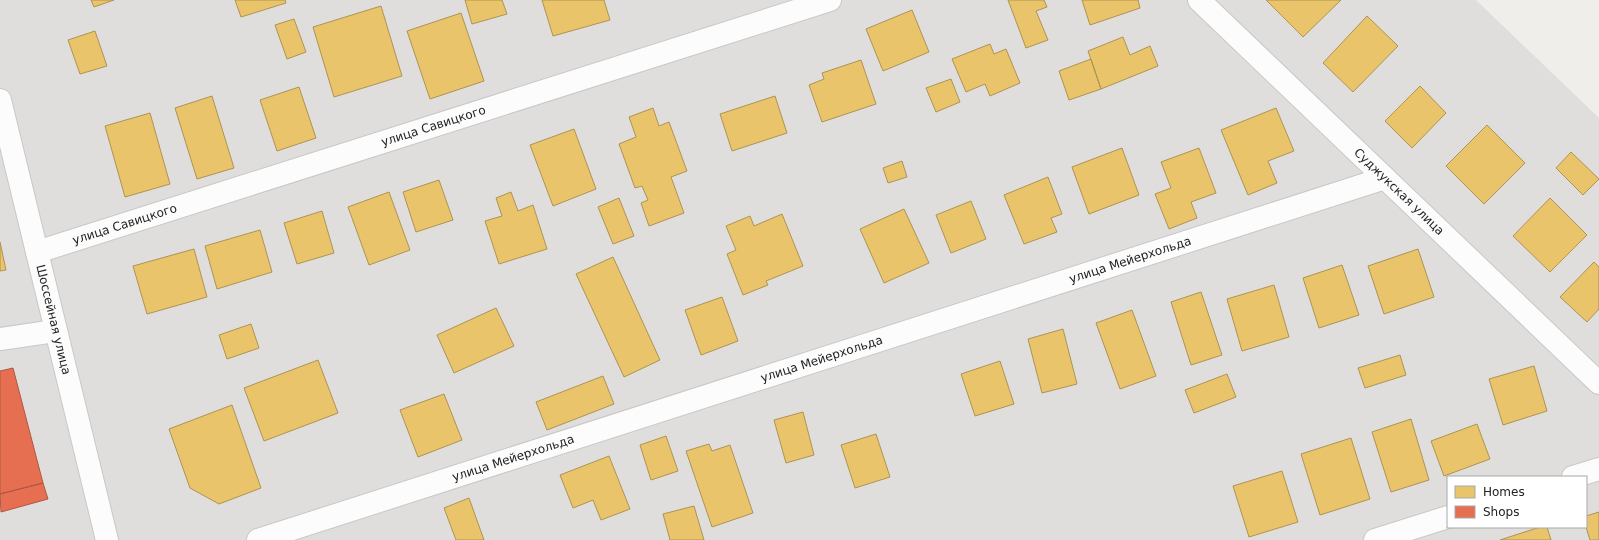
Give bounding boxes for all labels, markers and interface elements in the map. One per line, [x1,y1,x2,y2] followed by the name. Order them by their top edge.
[379,103,488,149] street label: улица Савицкого
[1351,145,1447,238] street label: Суджукская улица
[71,201,179,247] street label: улица Савицкого
[1067,234,1193,286] street label: улица Мейерхольда
[33,263,74,376] street label: Шоссейная улица
[759,333,884,385] street label: улица Мейерхольда
[450,432,576,484] street label: улица Мейерхольда
[1447,476,1587,528] legend
[1483,485,1525,499] text: Homes
[1483,505,1519,519] text: Shops

